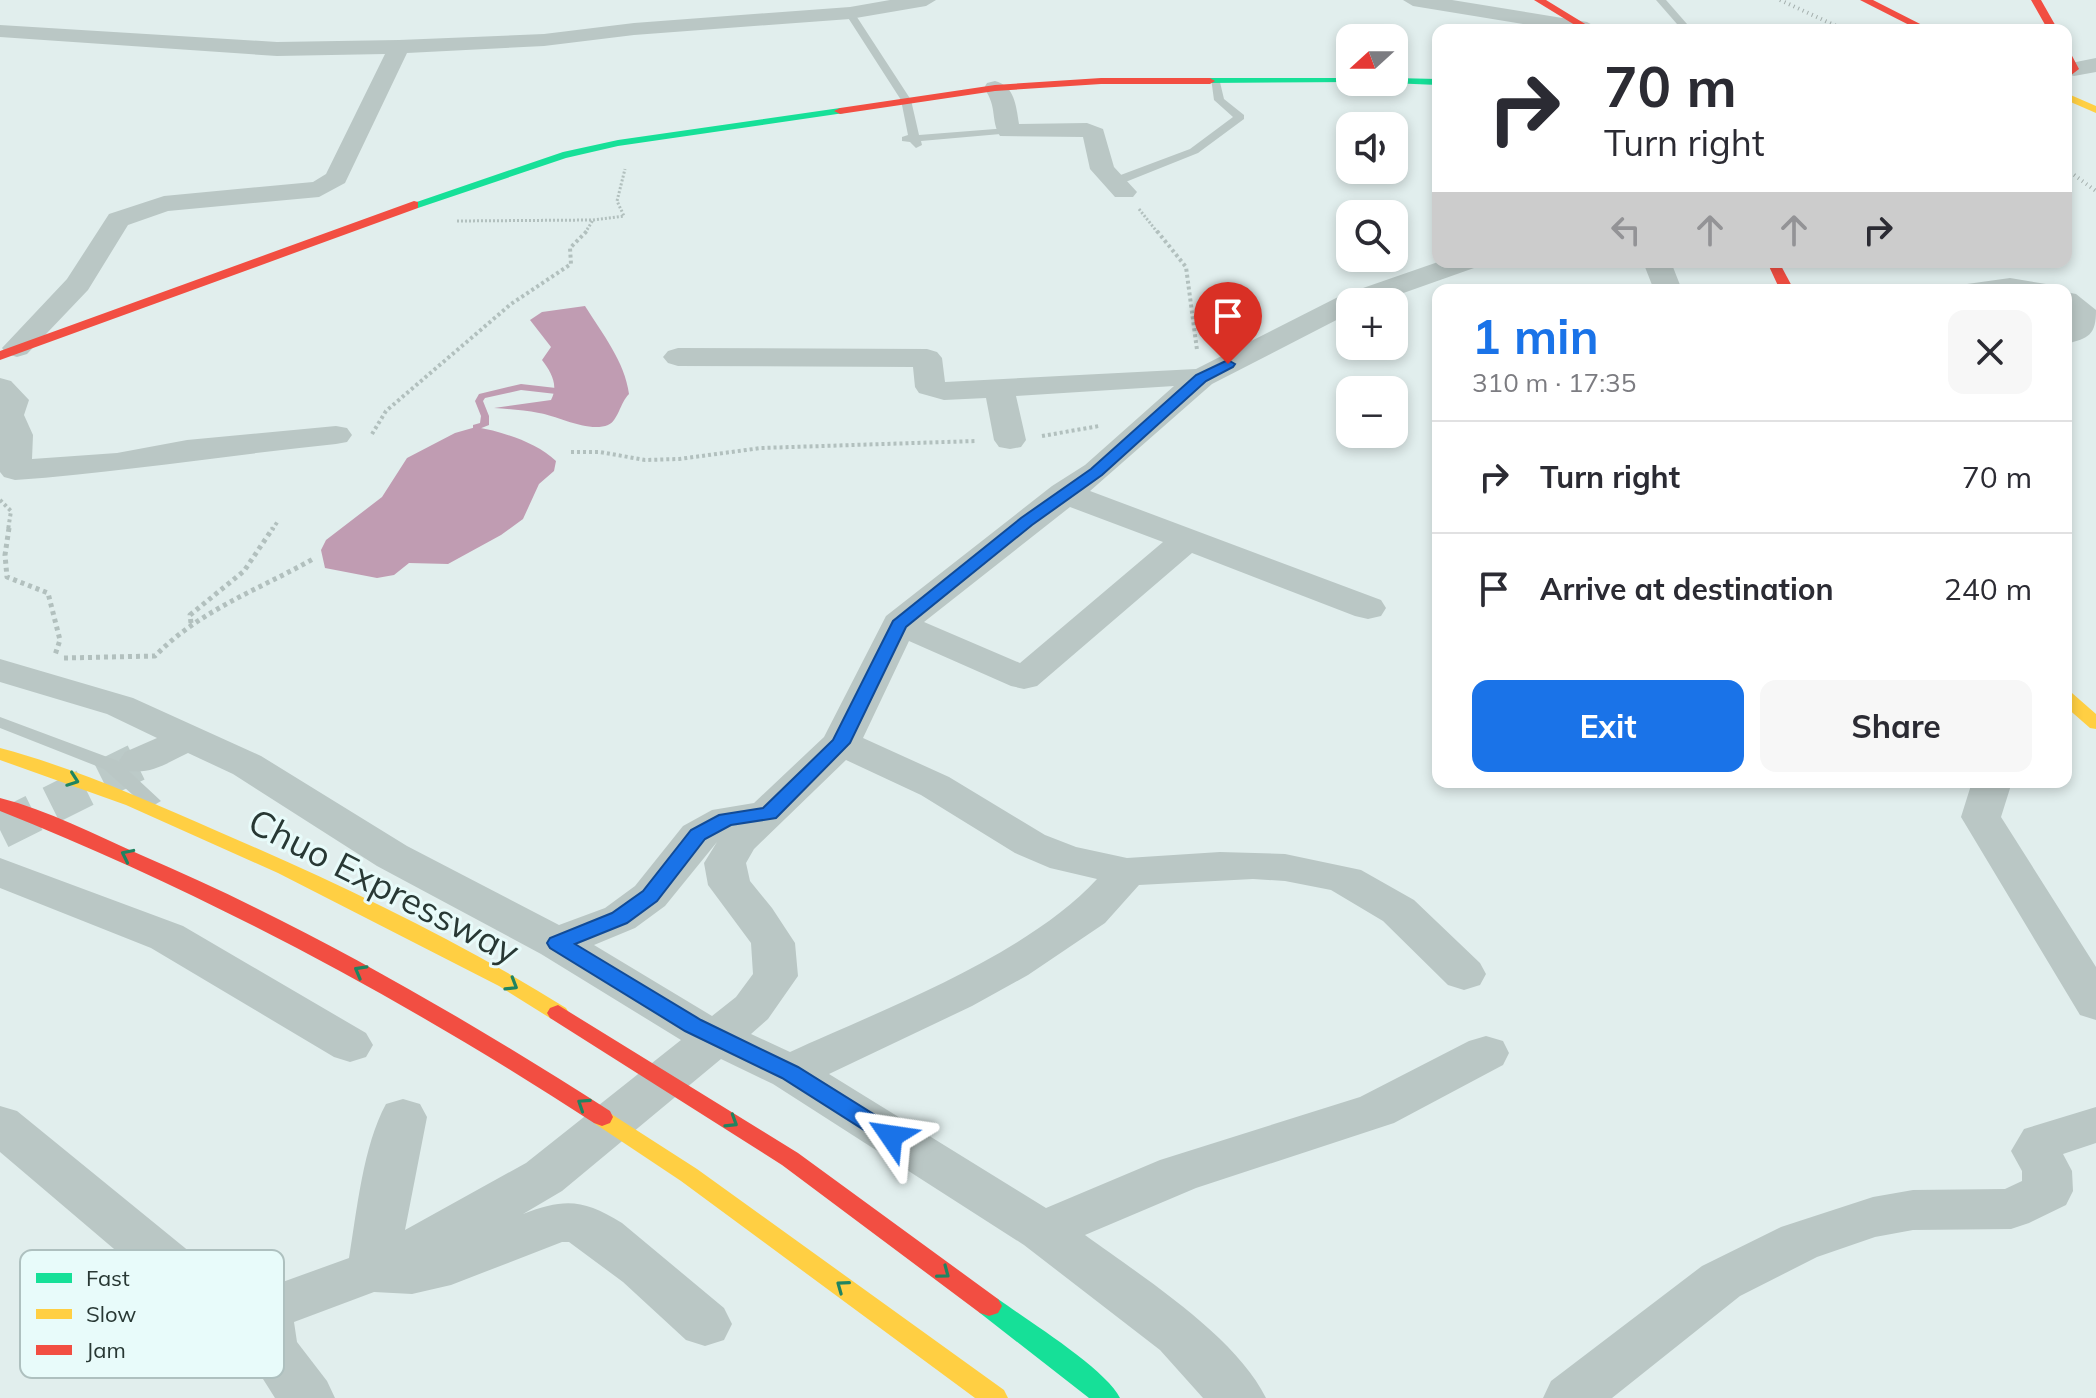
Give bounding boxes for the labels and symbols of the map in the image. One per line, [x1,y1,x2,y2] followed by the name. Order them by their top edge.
[1336,24,1408,96] north arrow
[1194,282,1262,364] pin
[66,770,80,787] one-way arrow
[241,798,527,973] street label: Chuo Expressway
[121,849,136,865] one-way arrow
[354,965,369,981] one-way arrow
[503,975,518,990] one-way arrow
[849,1094,933,1178] position arrow
[577,1099,592,1114] one-way arrow
[723,1113,738,1128] one-way arrow
[20,1250,284,1378] legend
[935,1263,950,1278] one-way arrow
[86,1264,130,1292] text: Fast
[836,1281,850,1296] one-way arrow
[86,1300,136,1328] text: Slow
[86,1336,126,1364] text: Jam

